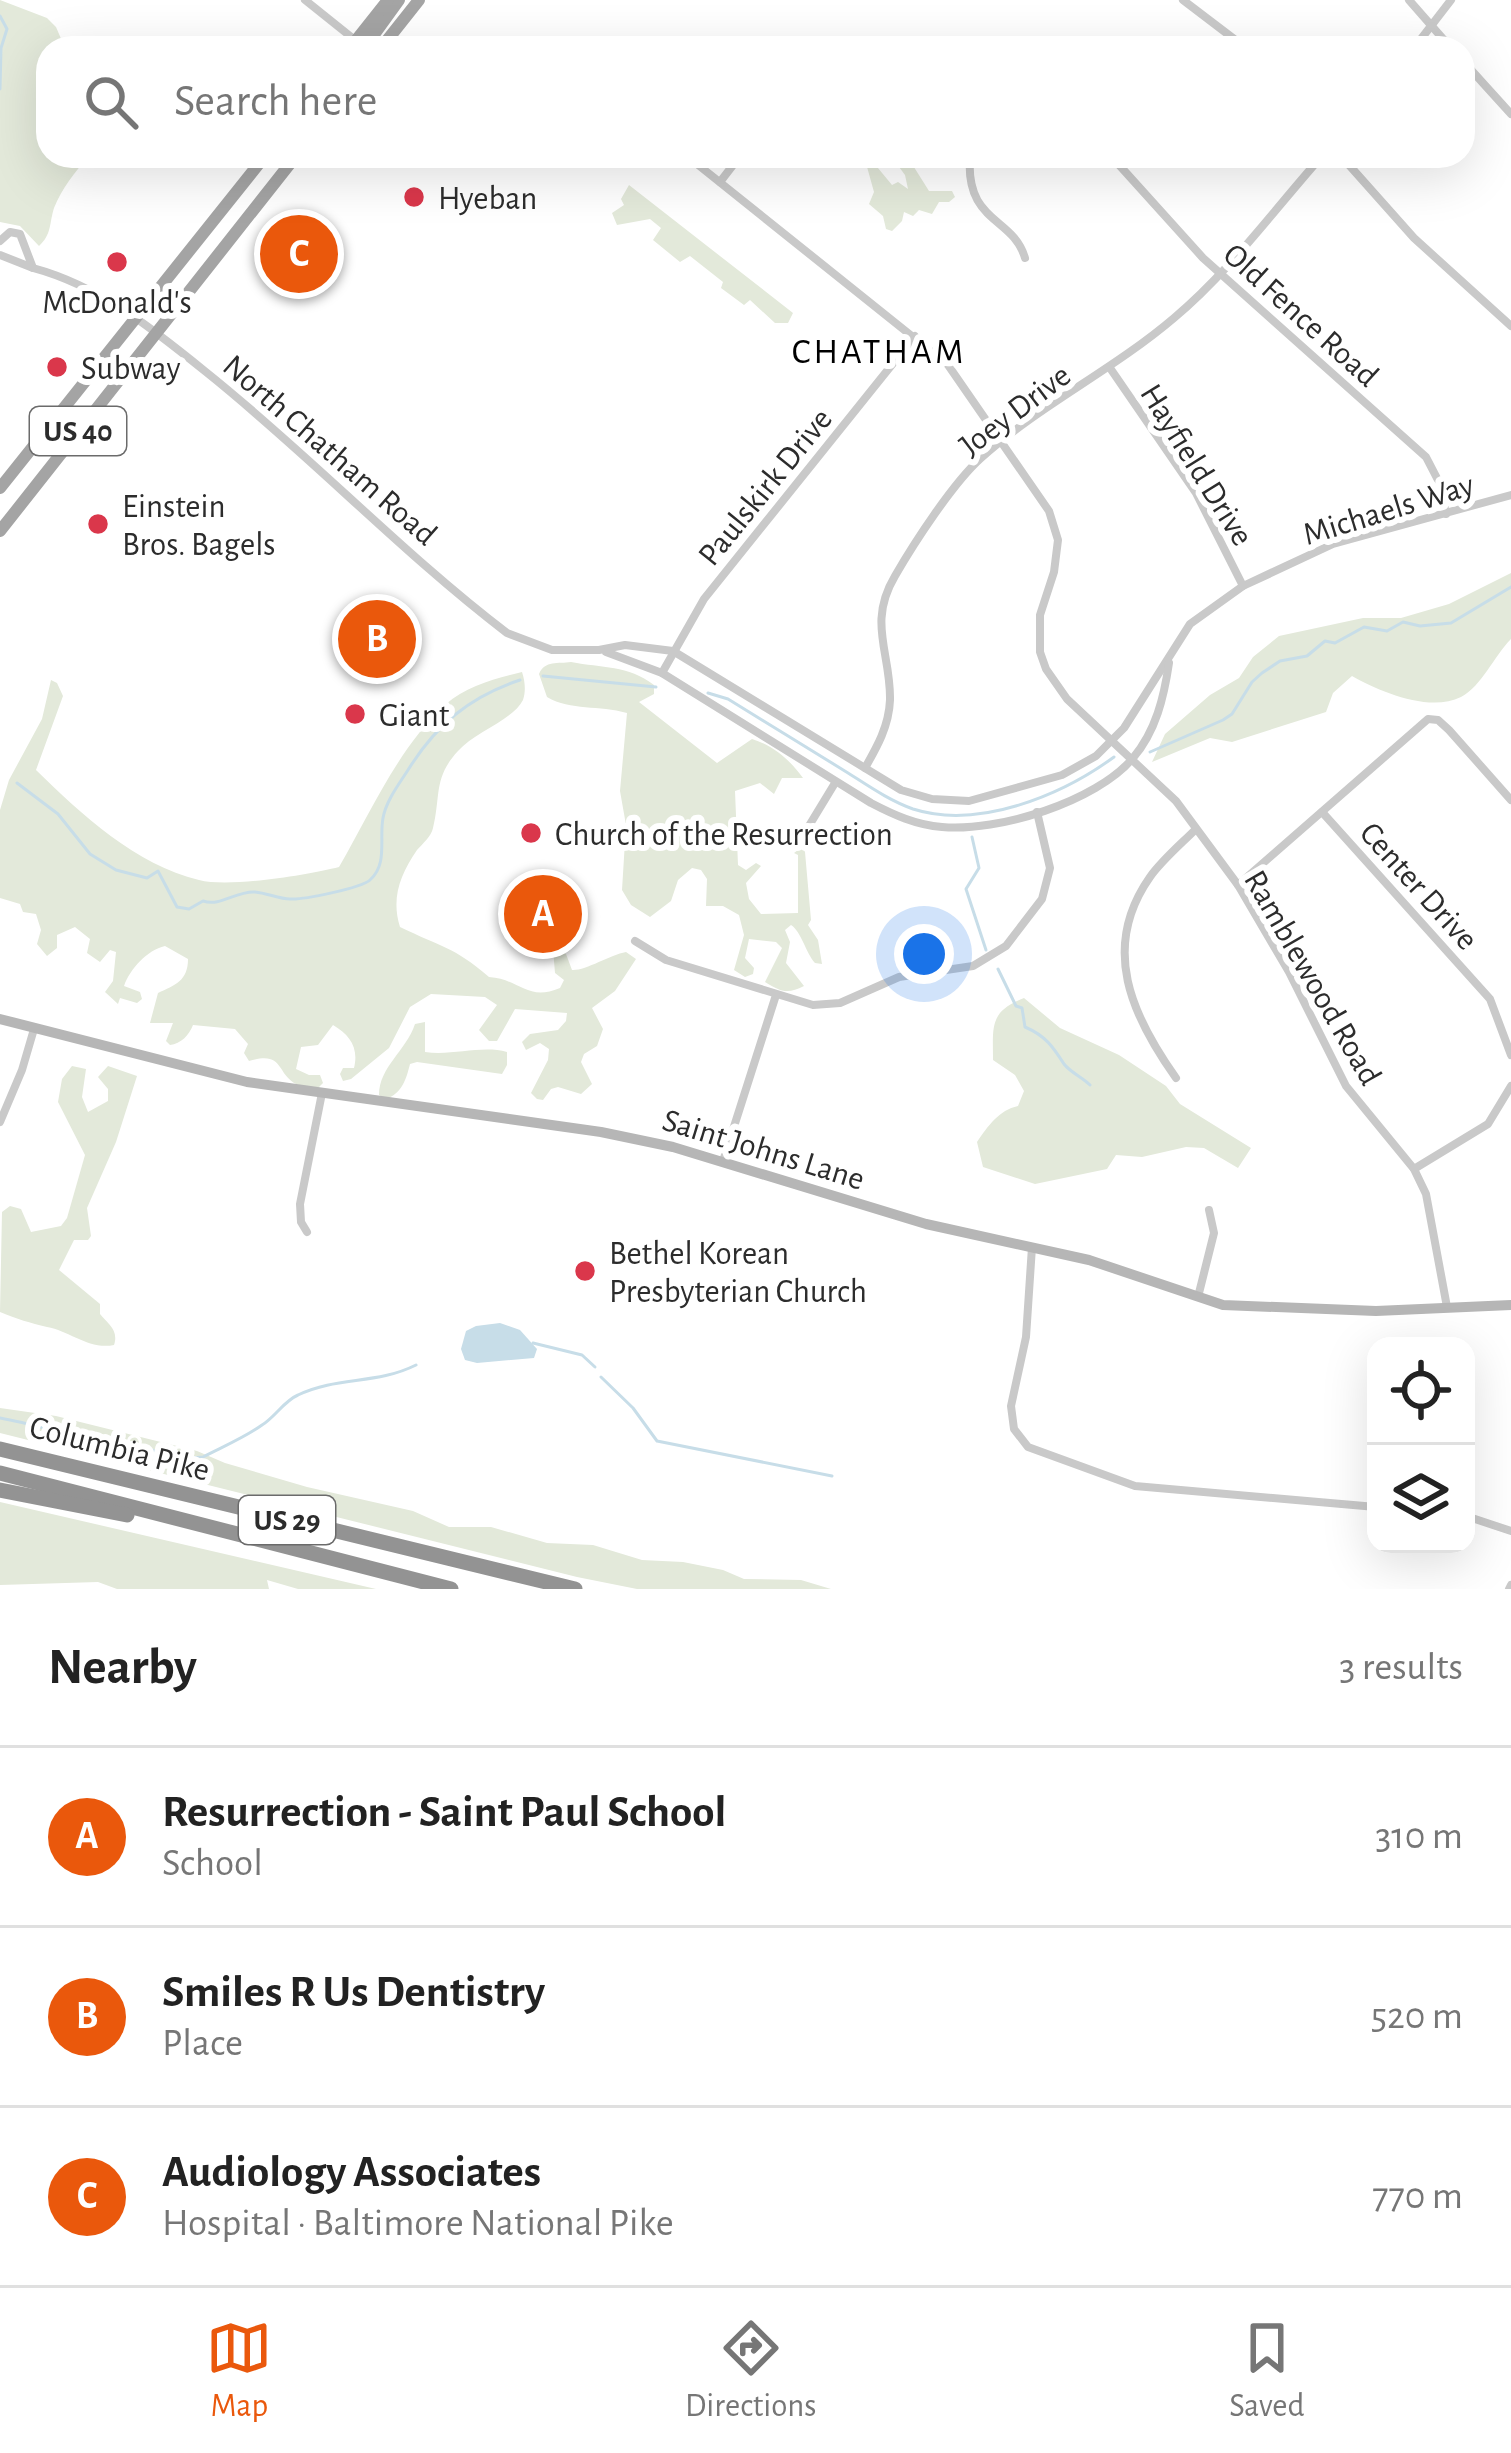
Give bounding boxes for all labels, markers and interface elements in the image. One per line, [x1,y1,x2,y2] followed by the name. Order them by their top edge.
[36,36,1475,168] search box
[78,69,144,135] icon: search
[174,79,377,124] text: Search here
[438,183,537,216] place label: Hyeban
[401,184,427,210] marker: Hyeban
[260,209,338,299] pin: C
[1216,238,1384,394] street label: Old Fence Road
[104,249,130,275] marker: McDonald's
[42,287,192,320] place label: McDonald's
[792,334,966,370] district label: CHATHAM
[216,349,443,552] street label: North Chatham Road
[81,353,181,386] place label: Subway
[44,354,70,380] marker: Subway
[954,359,1077,463] street label: Joey Drive
[1133,379,1259,552] street label: Hayfield Drive
[693,403,839,572] street label: Paulskirk Drive
[30,407,126,455] road number: US 40
[1299,469,1478,552] street label: Michaels Way
[122,491,276,562] place label: Einstein Bros. Bagels
[85,511,111,537] marker: Einstein Bros. Bagels
[338,594,416,684] pin: B
[379,700,450,733] place label: Giant
[342,701,368,727] marker: Giant
[1353,817,1484,957] street label: Center Drive
[555,819,893,852] place label: Church of the Resurrection
[518,820,544,846] marker: Church of the Resurrection
[1237,865,1387,1091] street label: Ramblewood Road
[504,869,582,959] pin: A
[894,924,954,984] your location
[658,1104,868,1197] street label: Saint Johns Lane
[609,1238,867,1309] place label: Bethel Korean Presbyterian Church
[572,1258,598,1284] marker: Bethel Korean Presbyterian Church
[1367,1337,1475,1553] map controls
[1367,1337,1475,1445] button: locate
[26,1411,213,1488] street label: Columbia Pike
[1367,1445,1475,1553] button: layers
[239,1496,335,1544] road number: US 29
[48,1642,197,1693] text: Nearby
[1339,1648,1463,1687] text: 3 results
[162,1790,726,1835] text: Resurrection - Saint Paul School
[75,1817,99,1856] text: A
[1375,1817,1463,1856] text: 310 m
[162,1844,263,1883] text: School
[162,1970,545,2015] text: Smiles R Us Dentistry
[76,1997,98,2036] text: B
[1371,1997,1463,2036] text: 520 m
[162,2024,243,2063] text: Place
[162,2150,541,2195] text: Audiology Associates
[77,2177,97,2216] text: C
[1372,2177,1463,2216] text: 770 m
[162,2204,674,2243] text: Hospital · Baltimore National Pike
[206,2315,272,2427] tab: Map
[685,2315,816,2427] tab: Directions
[1229,2315,1305,2427] tab: Saved

